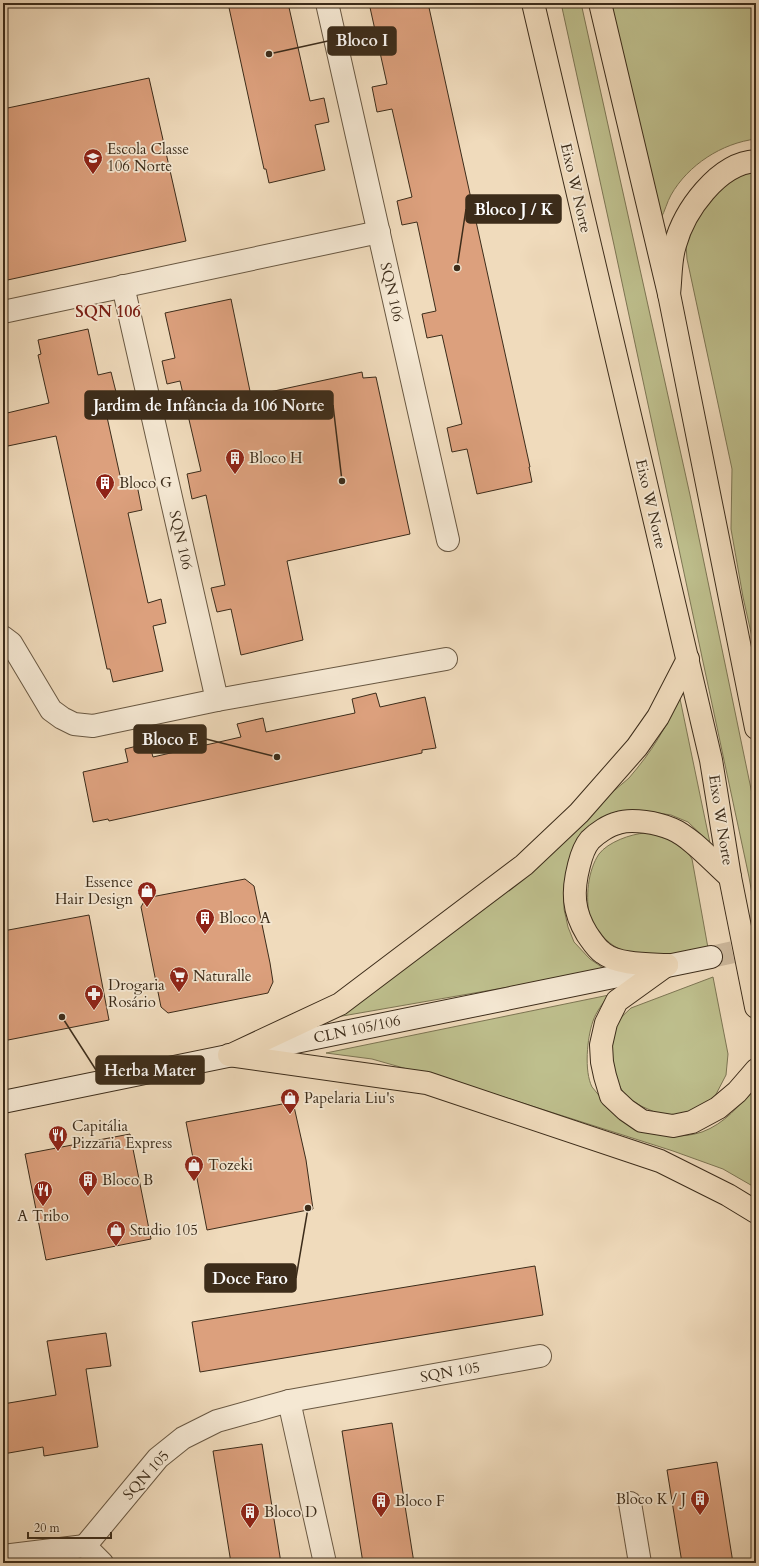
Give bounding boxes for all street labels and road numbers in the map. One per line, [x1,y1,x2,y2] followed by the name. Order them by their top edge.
[556,141,596,235] street label: Eixo W Norte
[375,260,409,324] street label: SQN 106
[631,457,671,551] street label: Eixo W Norte
[164,508,198,572] street label: SQN 106
[704,773,738,867] street label: Eixo W Norte
[312,1010,403,1048] street label: CLN 105/106
[419,1357,481,1387] street label: SQN 105
[118,1446,174,1504] street label: SQN 105

